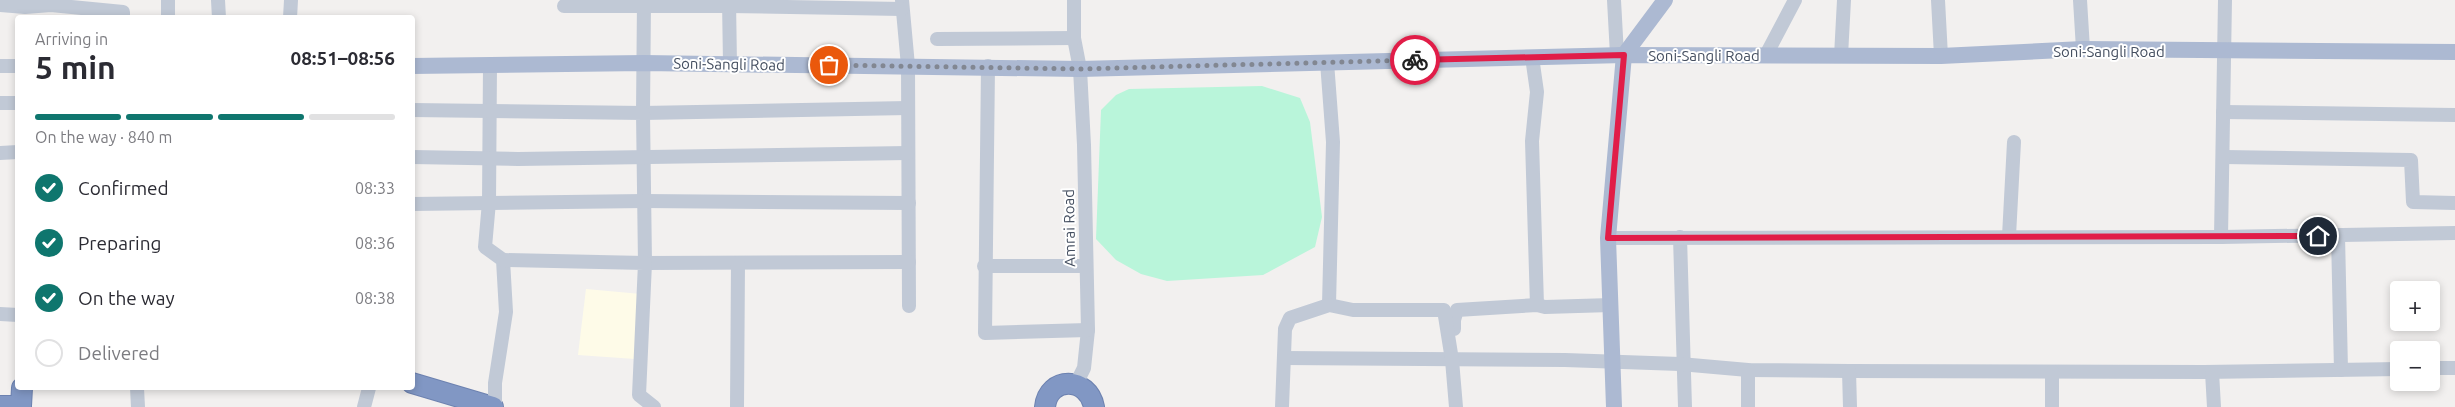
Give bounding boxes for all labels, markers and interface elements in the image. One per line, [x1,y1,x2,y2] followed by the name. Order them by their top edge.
[35,30,108,48] text: Arriving in
[1390,35,1440,85] courier
[2053,43,2165,60] street label: Soni-Sangli Road
[808,44,850,86] pin
[1401,46,1429,74] icon: bike
[290,47,395,69] text: 08:51–08:56
[1648,47,1760,64] street label: Soni-Sangli Road
[35,49,116,85] text: 5 min
[815,51,843,79] icon: bag
[673,55,785,73] street label: Soni-Sangli Road
[35,128,172,146] text: On the way · 840 m
[35,174,63,202] icon: check
[78,177,169,199] text: Confirmed
[355,179,395,197] text: 08:33
[1060,189,1078,267] street label: Amrai Road
[2297,215,2339,257] pin
[2304,222,2332,250] icon: home
[35,229,63,257] icon: check
[78,232,162,254] text: Preparing
[355,234,395,252] text: 08:36
[2390,281,2440,391] map controls
[2390,281,2440,331] button: +
[35,284,63,312] icon: check
[78,287,175,309] text: On the way
[355,289,395,307] text: 08:38
[2390,341,2440,391] button: −
[78,342,160,364] text: Delivered

